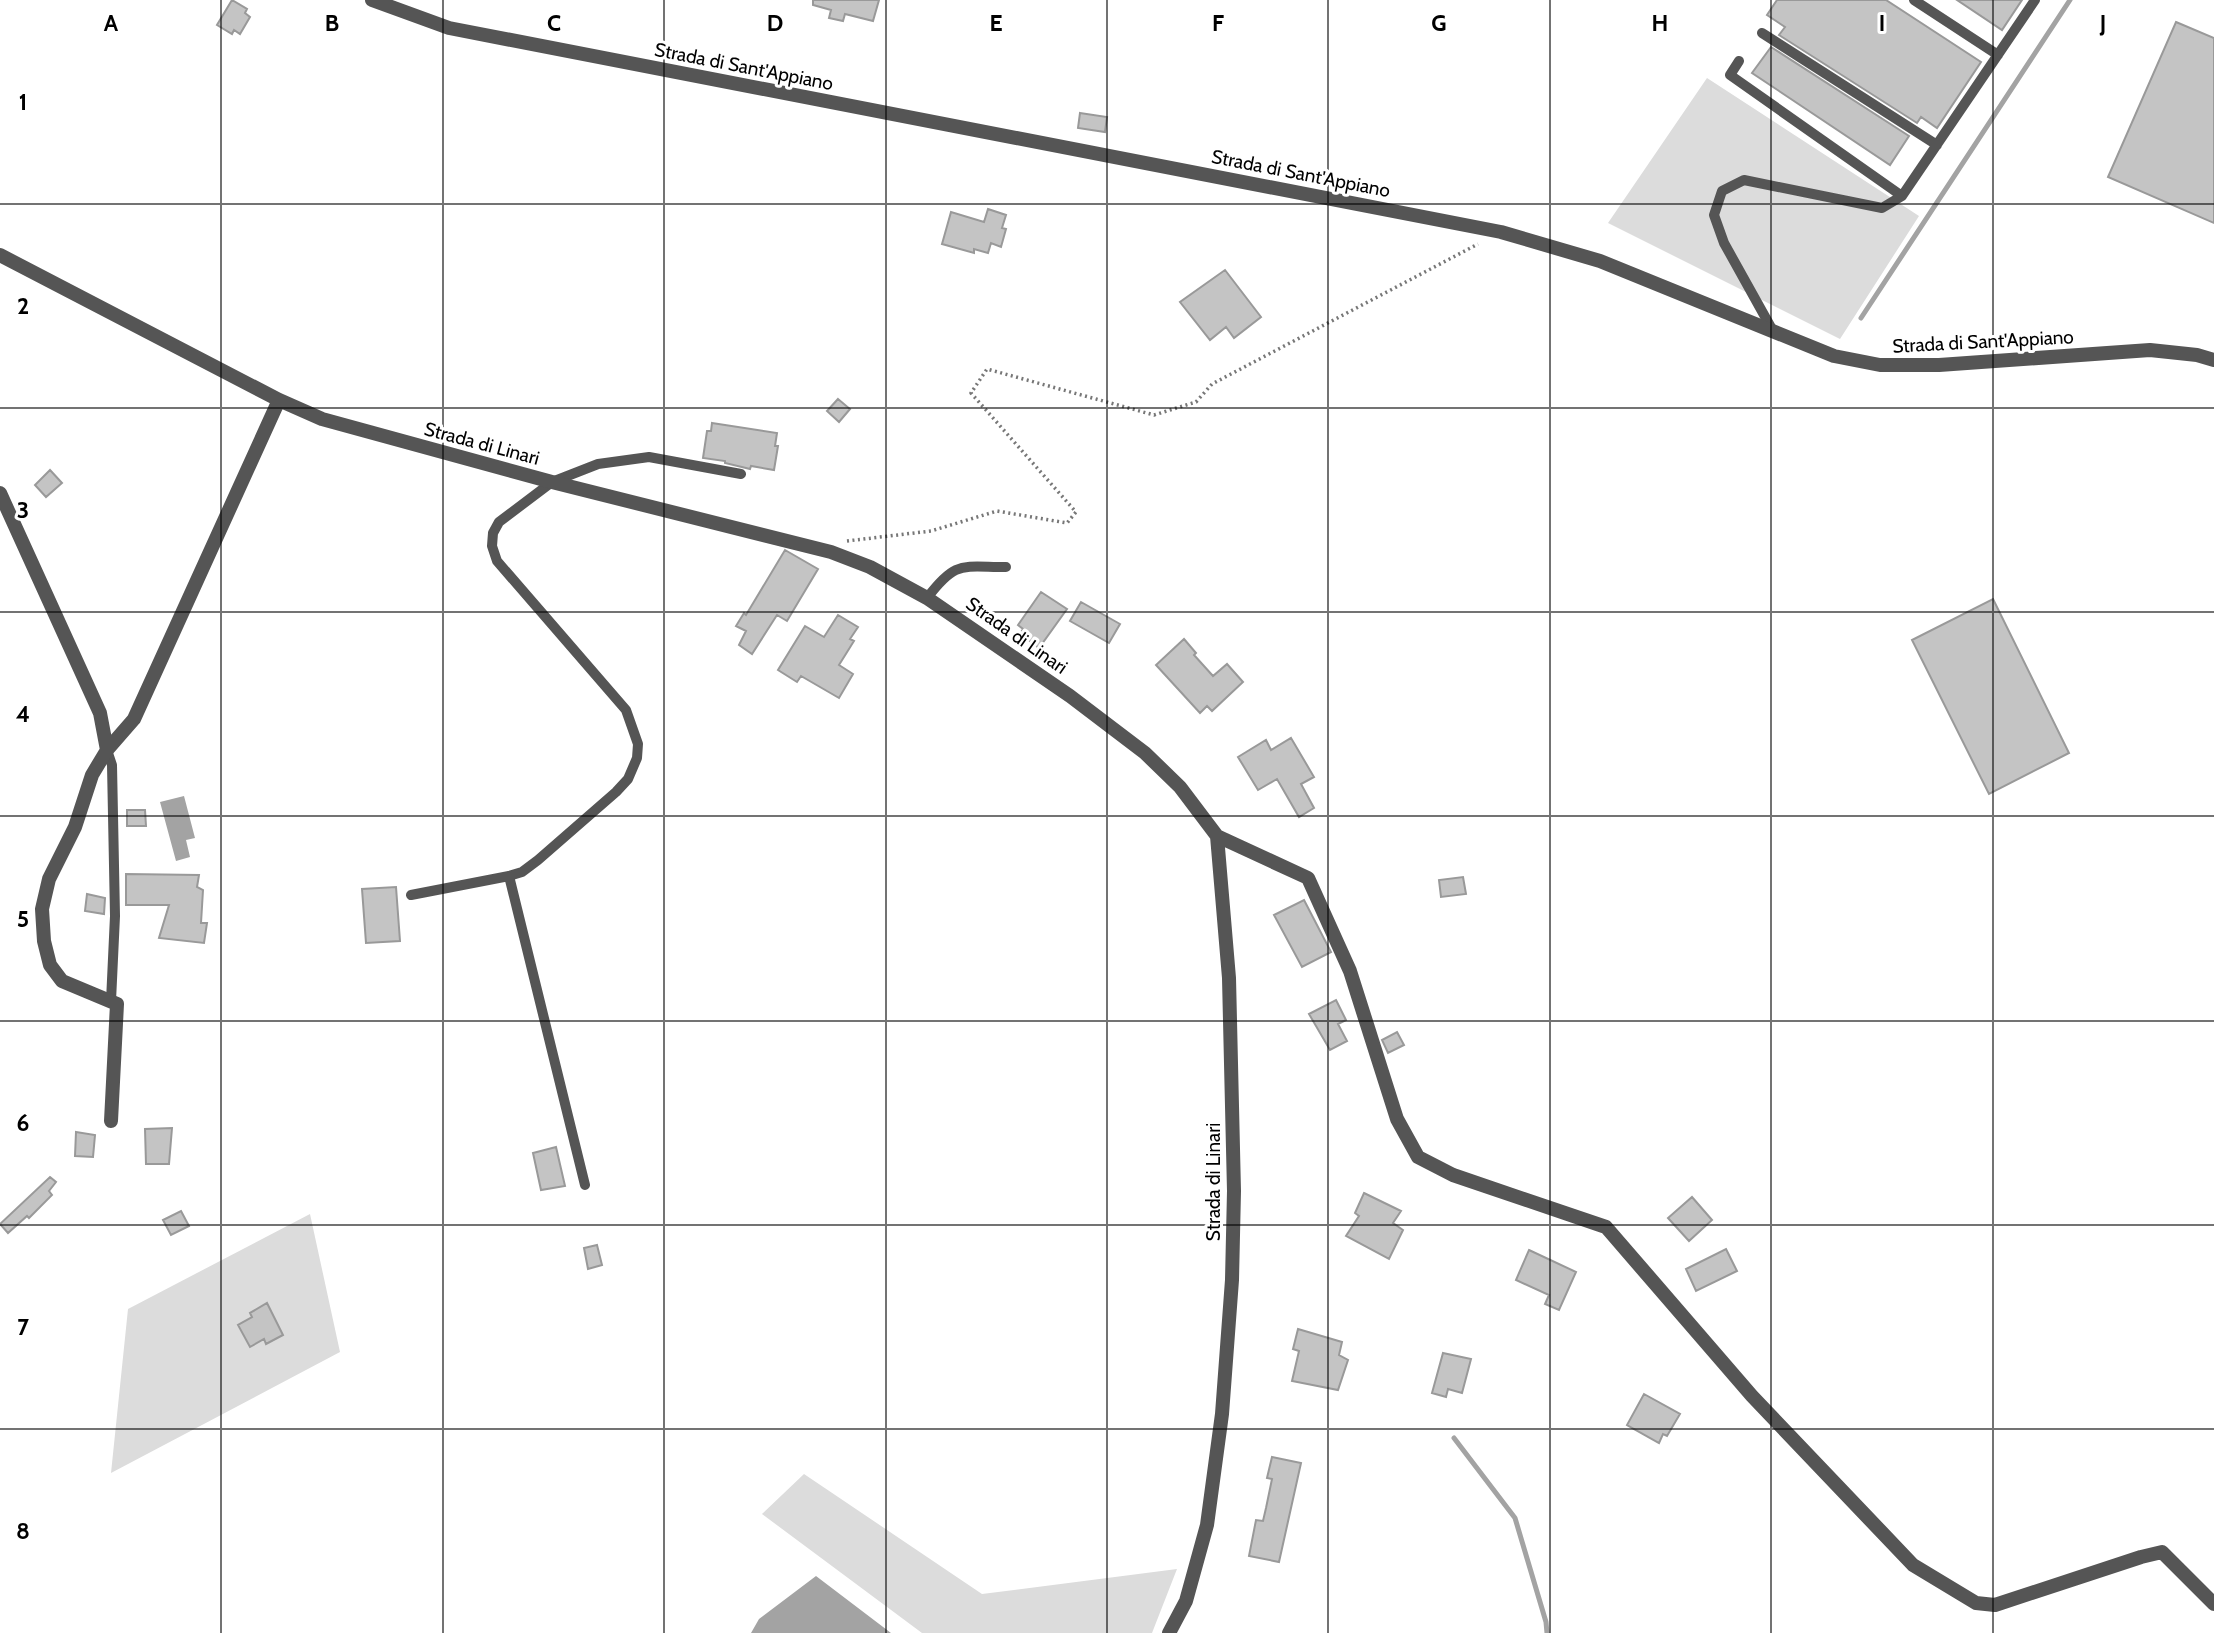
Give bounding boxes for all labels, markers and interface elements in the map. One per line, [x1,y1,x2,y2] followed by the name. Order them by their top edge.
[104,9,119,37] text: A
[325,9,339,37] text: B
[547,9,561,37] text: C
[767,9,783,37] text: D
[989,9,1003,37] text: E
[1212,9,1224,37] text: F
[1431,9,1447,37] text: G
[1652,9,1668,37] text: H
[1879,9,1885,37] text: I
[2099,9,2106,37] text: J
[653,38,835,95] street label: Strada di Sant'Appiano
[19,88,27,116] text: 1
[1210,145,1392,202] street label: Strada di Sant'Appiano
[17,292,29,320] text: 2
[1892,325,2074,358] street label: Strada di Sant'Appiano
[422,417,542,470] street label: Strada di Linari
[17,496,29,524] text: 3
[962,592,1072,679] street label: Strada di Linari
[16,700,30,728] text: 4
[17,905,29,933] text: 5
[17,1109,29,1137] text: 6
[1202,1123,1225,1241] street label: Strada di Linari
[17,1313,29,1341] text: 7
[16,1517,30,1545] text: 8

